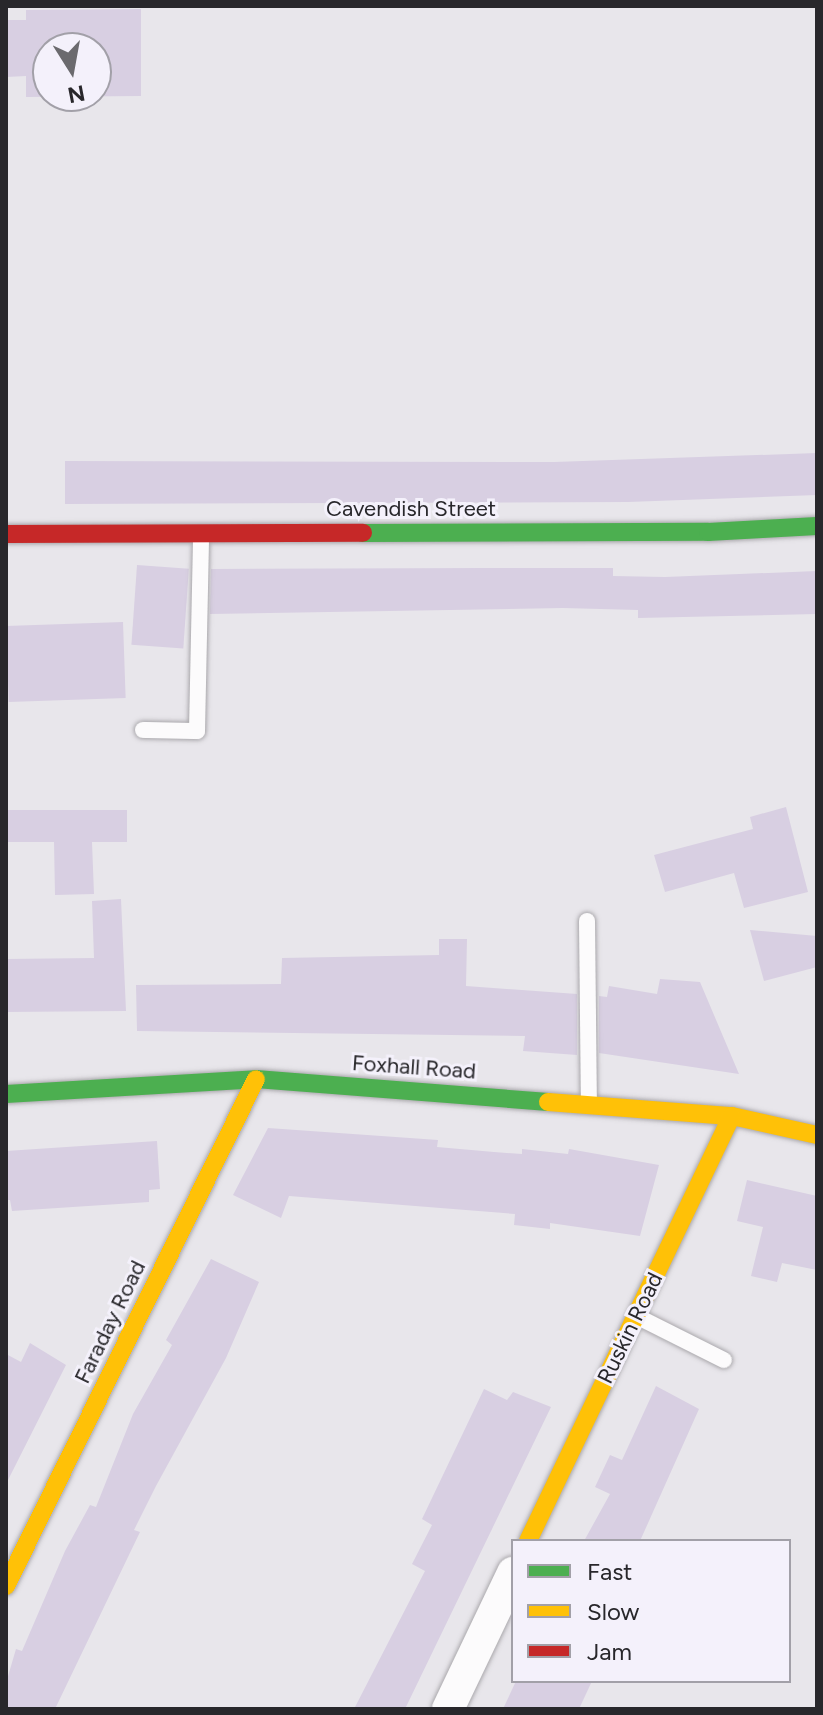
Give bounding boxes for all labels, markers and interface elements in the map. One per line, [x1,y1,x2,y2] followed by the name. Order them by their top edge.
[32,32,112,112] north arrow
[65,79,87,109] text: N
[326,496,496,522] street label: Cavendish Street
[351,1050,477,1084] street label: Foxhall Road
[69,1256,151,1388] street label: Faraday Road
[592,1268,668,1388] street label: Ruskin Road
[511,1539,791,1683] legend
[587,1557,632,1586] text: Fast
[587,1597,639,1626] text: Slow
[587,1637,632,1666] text: Jam

